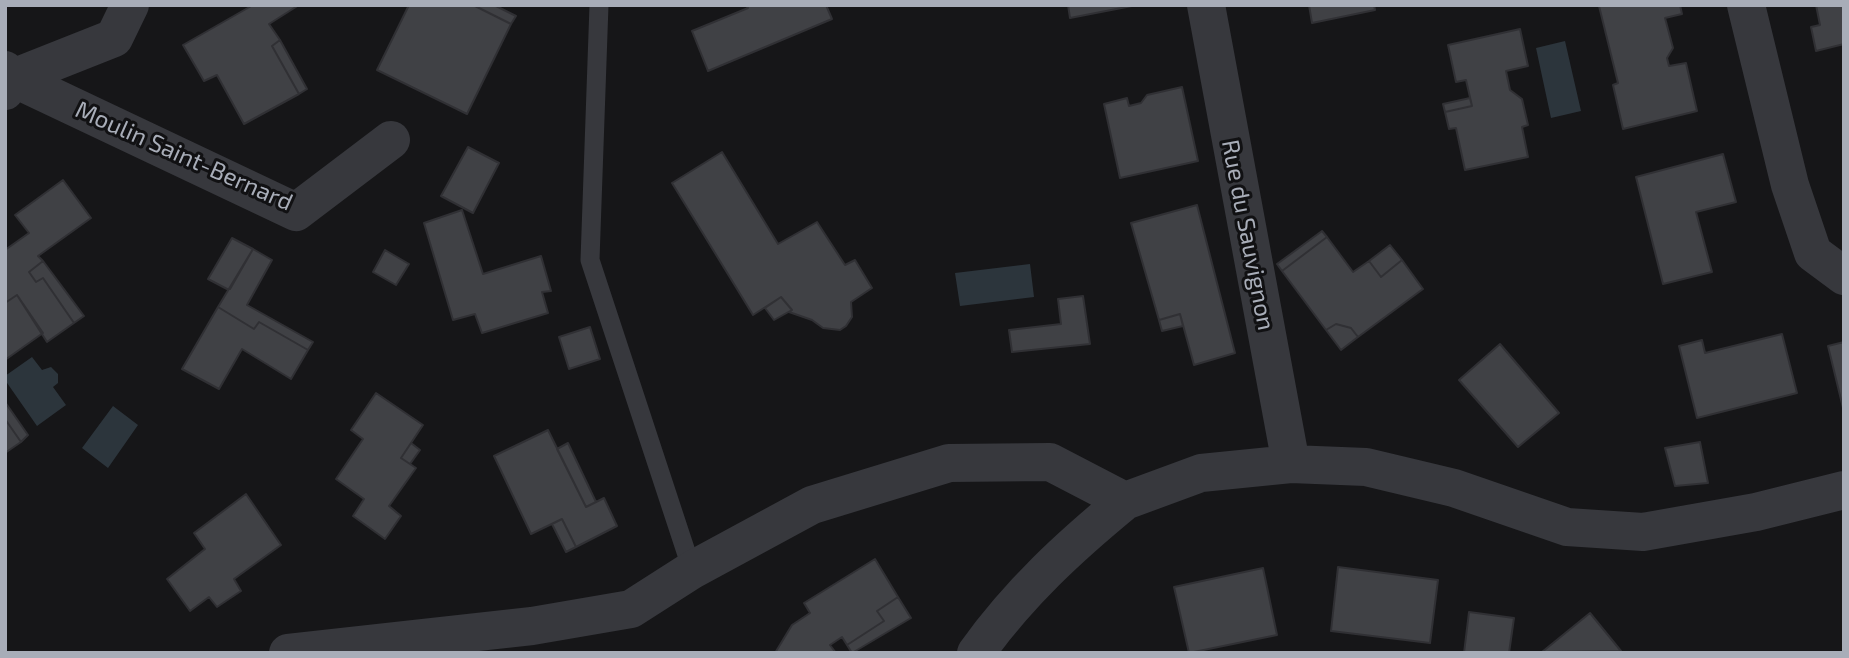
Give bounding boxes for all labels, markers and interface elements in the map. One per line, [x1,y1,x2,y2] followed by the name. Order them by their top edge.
[71,95,297,217] street label: Moulin Saint-Bernard
[1215,137,1281,333] street label: Rue du Sauvignon

